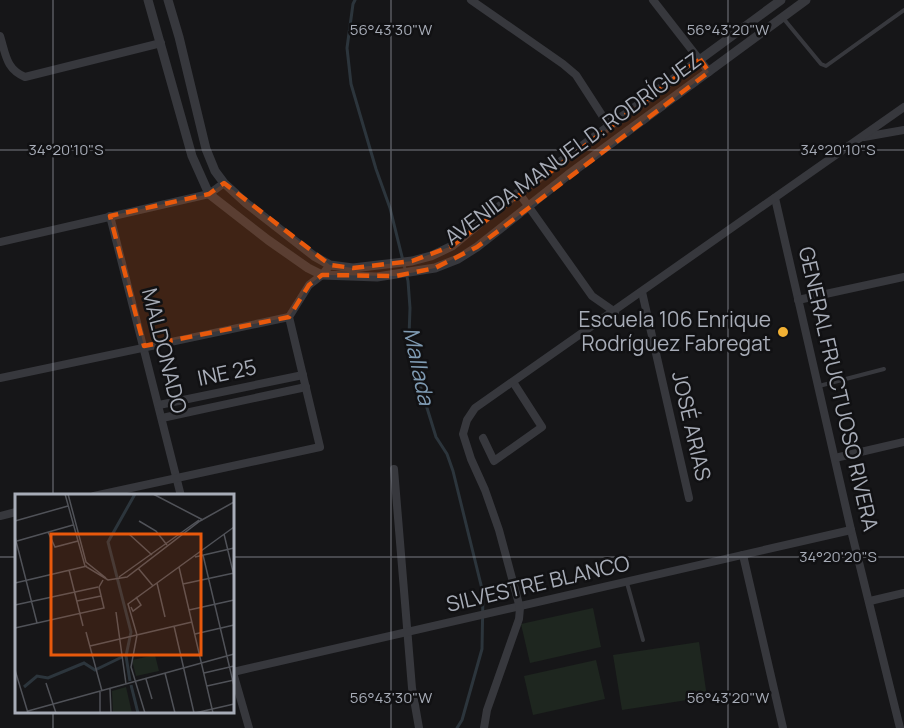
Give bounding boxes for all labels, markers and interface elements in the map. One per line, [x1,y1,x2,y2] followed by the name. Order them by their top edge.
[350,19,432,40] text: 56°43'30"W
[687,19,769,40] text: 56°43'20"W
[439,46,706,251] street label: AVENIDA MANUEL D. RODRÍGUEZ
[29,139,103,160] text: 34°20'10"S
[801,139,875,160] text: 34°20'10"S
[793,244,885,534] street label: GENERAL FRUCTUOSO RIVERA
[136,285,194,416] street label: MALDONADO
[579,305,771,357] place label: Escuela 106 Enrique Rodríguez Fabregat
[396,325,442,409] water label: Mallada
[776,325,790,339] marker: Escuela 106 Enrique Rodríguez Fabregat
[195,352,259,392] street label: INE 25
[666,368,718,483] street label: JOSÉ ARIAS
[15,494,234,713] inset map
[799,546,877,567] text: 34°20'20"S
[443,548,632,618] street label: SILVESTRE BLANCO
[350,687,432,708] text: 56°43'30"W
[687,687,769,708] text: 56°43'20"W

